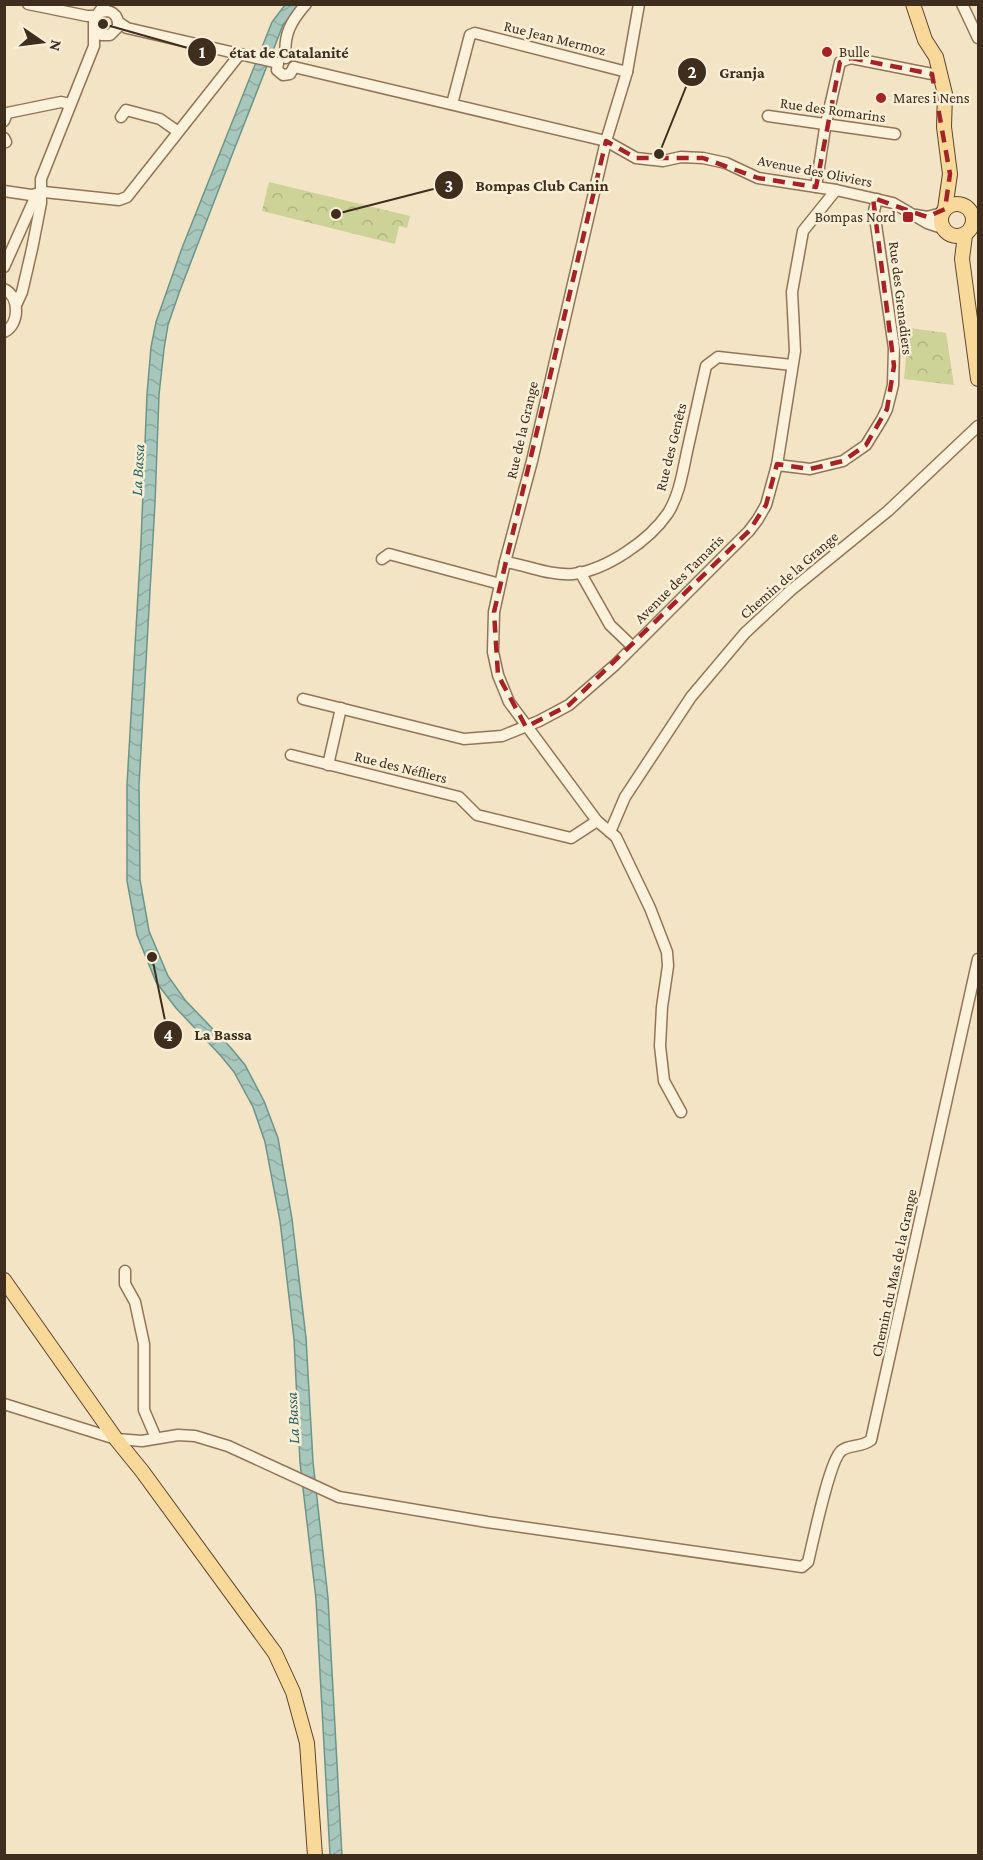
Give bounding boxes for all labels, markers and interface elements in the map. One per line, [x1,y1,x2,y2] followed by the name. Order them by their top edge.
[12,12,72,72] north arrow
[502,18,608,59] street label: Rue Jean Mermoz
[187,35,360,69] callout: état de Catalanité
[46,38,66,53] text: N
[199,42,206,62] text: 1
[229,44,349,61] text: état de Catalanité
[839,44,870,60] place label: Bulle
[820,45,834,59] marker: Bulle
[677,55,776,89] callout: Granja
[687,62,697,82] text: 2
[719,64,765,82] text: Granja
[893,90,970,106] place label: Mares i Nens
[874,91,888,105] marker: Mares i Nens
[779,95,887,125] street label: Rue des Romarins
[756,152,874,190] street label: Avenue des Oliviers
[434,168,621,202] callout: Bompas Club Canin
[445,176,453,196] text: 3
[475,177,609,194] text: Bompas Club Canin
[815,209,896,226] place label: Bompas Nord
[901,210,915,224] marker: Bompas Nord
[886,240,916,356] street label: Rue des Grenadiers
[503,379,542,481] street label: Rue de la Grange
[652,401,690,493] street label: Rue des Genêts
[128,443,147,497] water label: La Bassa
[737,528,842,623] street label: Chemin de la Grange
[631,531,727,627] street label: Avenue des Tamaris
[353,748,449,786] street label: Rue des Néfliers
[153,1018,264,1052] callout: La Bassa
[163,1025,173,1045] text: 4
[194,1026,252,1043] text: La Bassa
[868,1187,921,1359] street label: Chemin du Mas de la Grange
[283,1391,302,1444] water label: La Bassa

